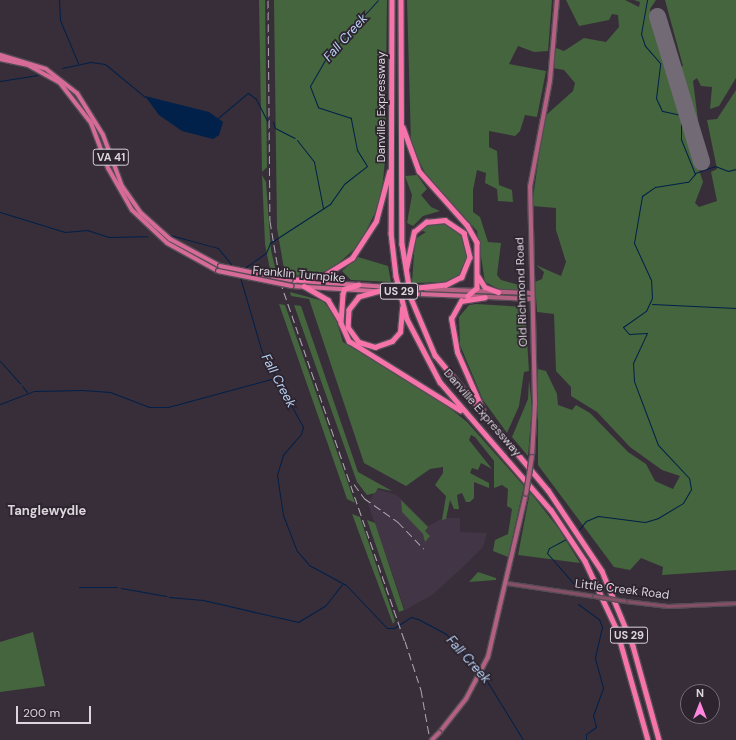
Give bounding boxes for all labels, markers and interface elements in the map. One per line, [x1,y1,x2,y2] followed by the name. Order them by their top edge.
[321,11,371,65] water label: Fall Creek
[375,51,389,163] street label: Danville Expressway
[92,148,130,166] road number: VA 41
[513,237,531,347] street label: Old Richmond Road
[252,264,346,286] street label: Franklin Turnpike
[379,282,419,300] road number: US 29
[257,351,299,411] water label: Fall Creek
[440,366,524,460] street label: Danville Expressway
[8,503,86,519] district label: Tanglewydle
[574,577,670,603] street label: Little Creek Road
[609,626,649,644] road number: US 29
[443,633,493,687] water label: Fall Creek
[680,684,720,724] north arrow
[696,686,704,700] text: N
[18,698,93,724] scale bar
[23,705,60,721] text: 200 m

